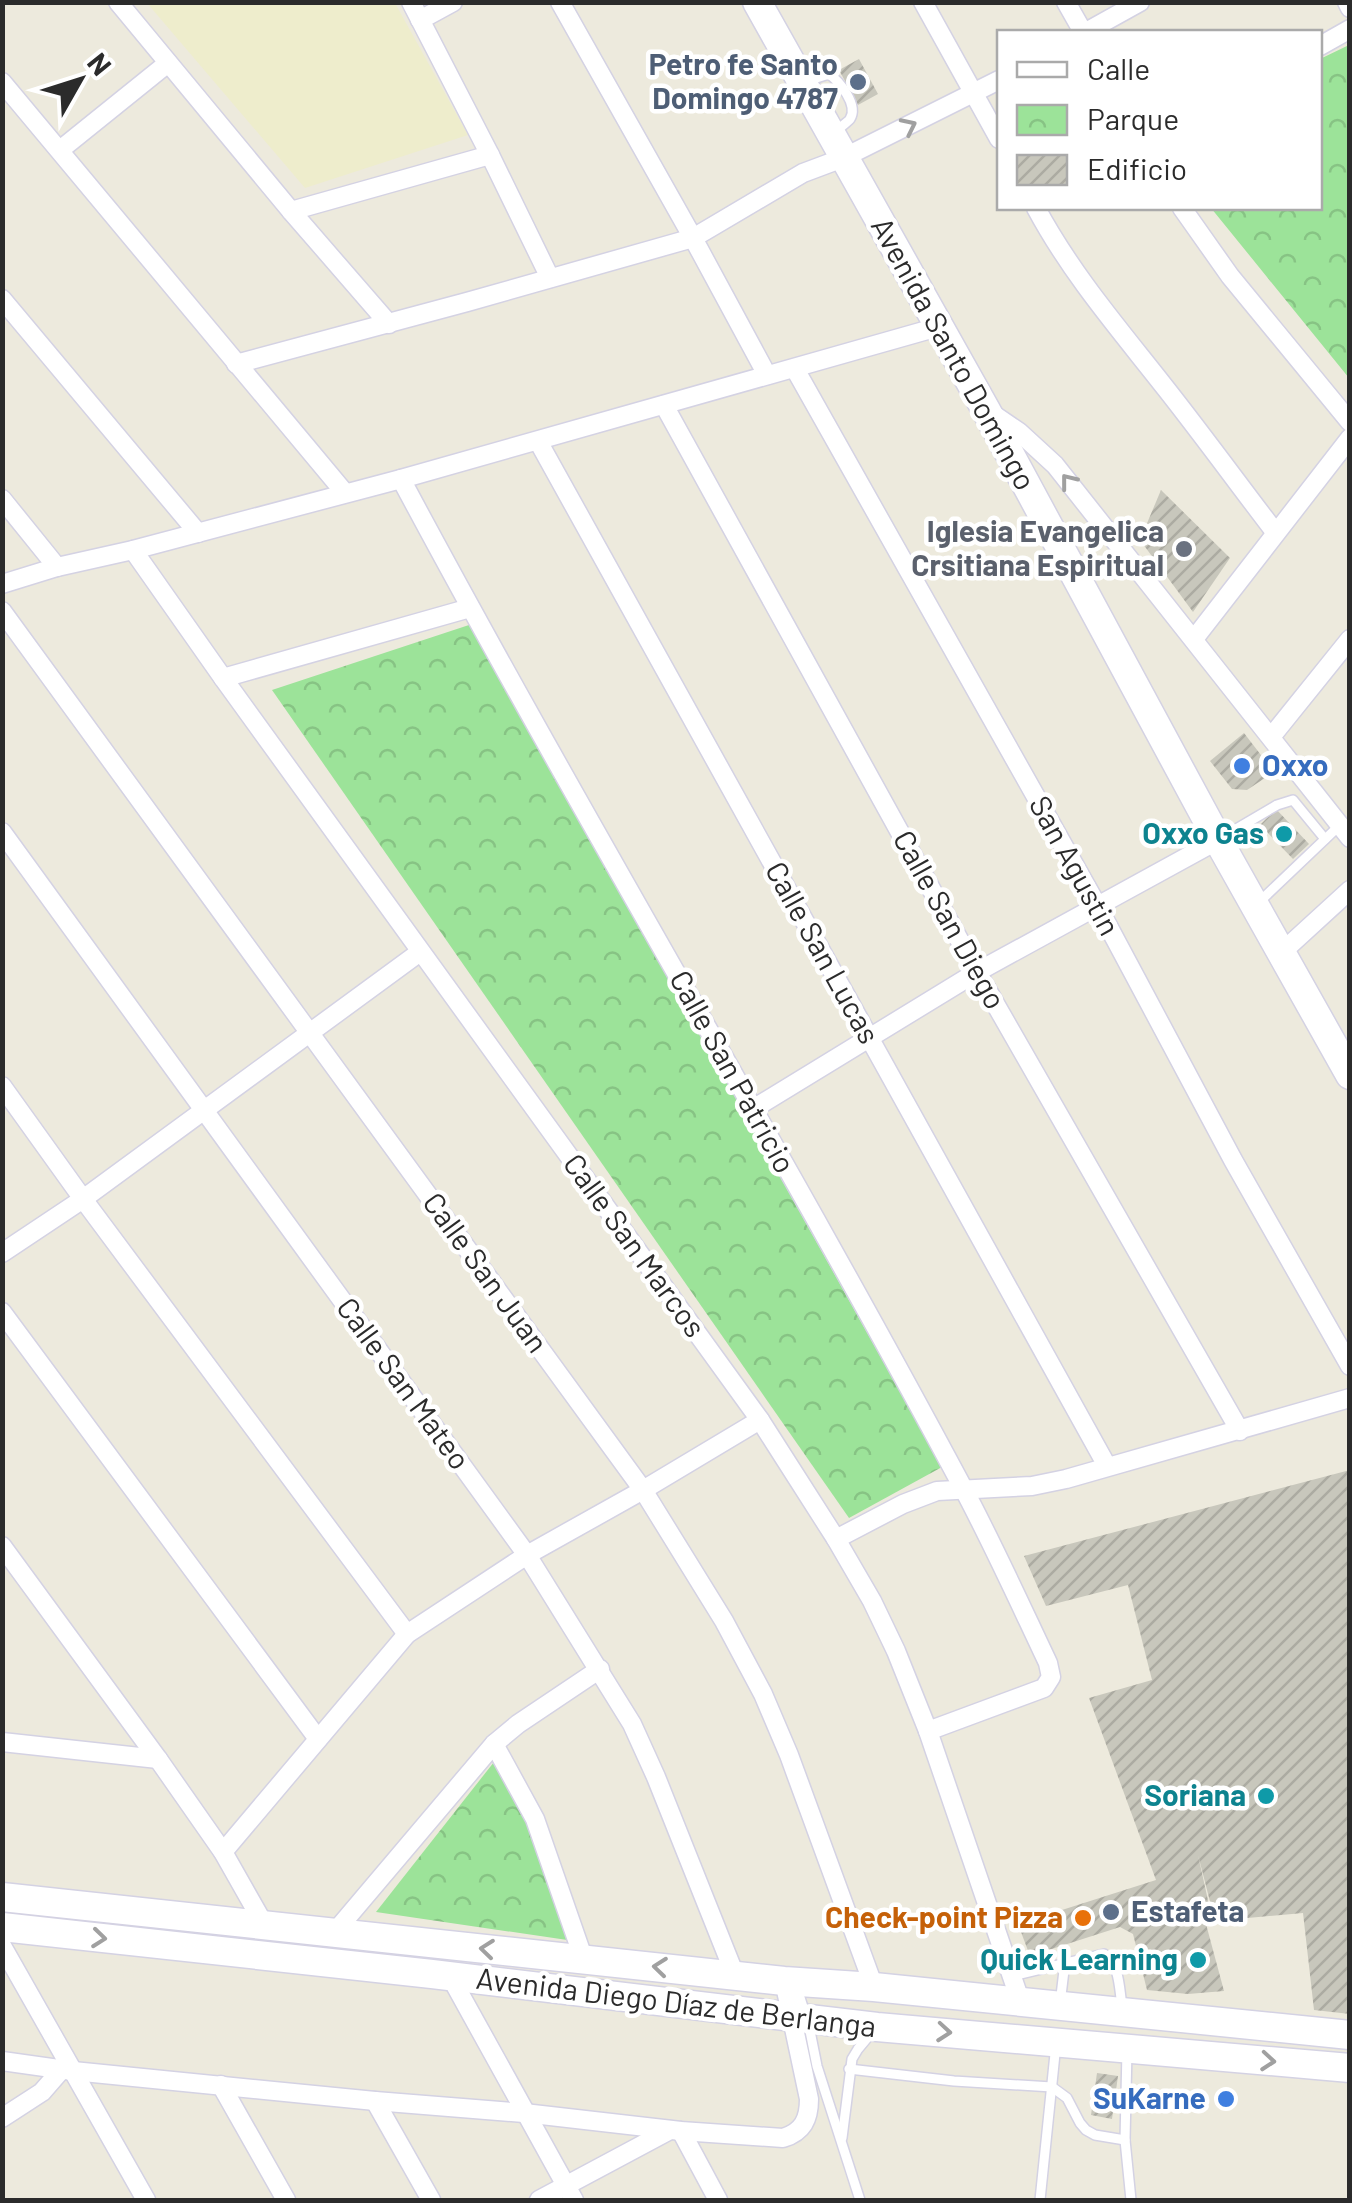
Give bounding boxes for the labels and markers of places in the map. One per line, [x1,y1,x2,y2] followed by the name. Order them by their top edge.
[649,45,838,115] place label: Petro fe Santo Domingo 4787
[847,71,869,93] marker: Petro fe Santo Domingo 4787
[911,512,1164,582] place label: Iglesia Evangelica Crsitiana Espiritual
[1173,538,1195,560] marker: Iglesia Evangelica Crsitiana Espiritual
[1262,746,1329,782] place label: Oxxo
[1231,755,1253,777] marker: Oxxo
[1142,814,1264,850] place label: Oxxo Gas
[1273,823,1295,845] marker: Oxxo Gas
[1144,1776,1246,1812] place label: Soriana
[1255,1785,1277,1807] marker: Soriana
[1131,1892,1244,1928] place label: Estafeta
[825,1898,1063,1934] place label: Check-point Pizza
[1100,1901,1122,1923] marker: Estafeta
[1072,1907,1094,1929] marker: Check-point Pizza
[980,1940,1178,1976] place label: Quick Learning
[1187,1949,1209,1971] marker: Quick Learning
[1093,2079,1206,2115] place label: SuKarne
[1215,2088,1237,2110] marker: SuKarne

